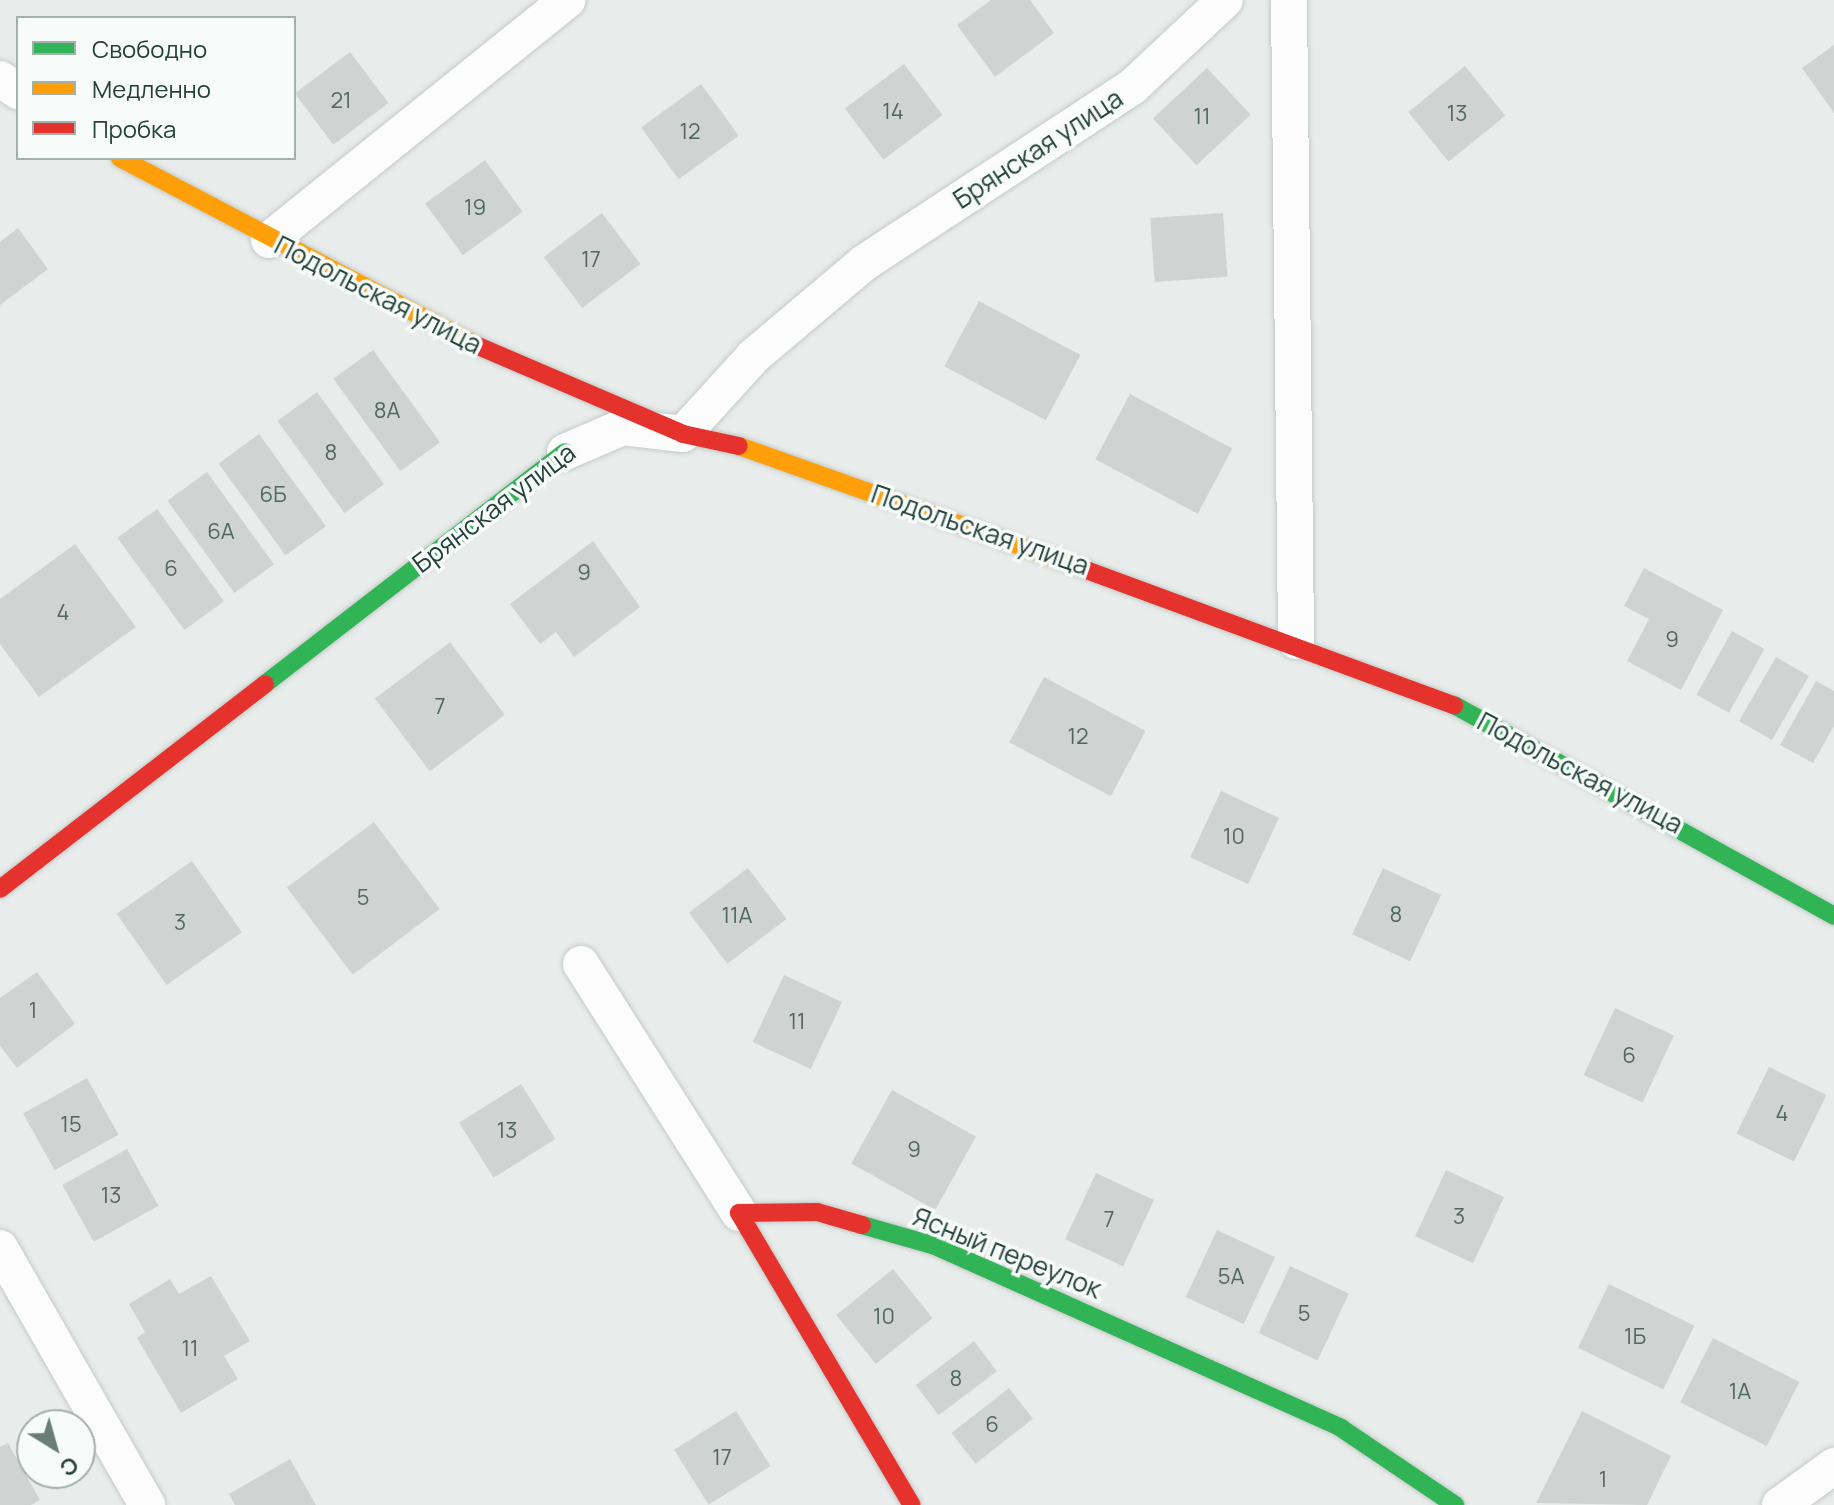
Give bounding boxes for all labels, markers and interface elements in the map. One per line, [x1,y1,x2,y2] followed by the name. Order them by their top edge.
[16,16,296,160] legend
[92,32,207,65] text: Свободно
[92,72,211,105] text: Медленно
[947,83,1129,215] street label: Брянская улица
[330,88,352,114] house number: 21
[882,99,904,125] house number: 14
[1447,101,1467,127] house number: 13
[1193,104,1211,130] house number: 11
[92,112,176,145] text: Пробка
[679,119,701,145] house number: 12
[464,195,486,221] house number: 19
[269,229,487,361] street label: Подольская улица
[581,247,601,273] house number: 17
[374,398,400,424] house number: 8А
[407,437,581,579] street label: Брянская улица
[325,440,337,466] house number: 8
[867,478,1093,582] street label: Подольская улица
[260,482,286,508] house number: 6Б
[207,519,235,545] house number: 6А
[164,556,178,582] house number: 6
[577,560,591,586] house number: 9
[57,600,69,626] house number: 4
[1665,627,1679,653] house number: 9
[434,694,446,720] house number: 7
[1472,706,1688,840] street label: Подольская улица
[1067,724,1089,750] house number: 12
[1223,824,1245,850] house number: 10
[357,885,369,911] house number: 5
[1390,902,1402,928] house number: 8
[721,903,753,929] house number: 11А
[174,910,186,936] house number: 3
[29,998,37,1024] house number: 1
[788,1009,806,1035] house number: 11
[1622,1043,1636,1069] house number: 6
[1776,1101,1788,1127] house number: 4
[60,1112,82,1138] house number: 15
[497,1118,517,1144] house number: 13
[907,1137,921,1163] house number: 9
[101,1183,121,1209] house number: 13
[908,1201,1106,1305] street label: Ясный переулок
[1453,1204,1465,1230] house number: 3
[1103,1207,1115,1233] house number: 7
[1218,1264,1244,1290] house number: 5А
[1298,1301,1310,1327] house number: 5
[873,1304,895,1330] house number: 10
[1624,1324,1646,1350] house number: 1Б
[181,1336,199,1362] house number: 11
[950,1366,962,1392] house number: 8
[1729,1379,1751,1405] house number: 1А
[16,1409,96,1489] north arrow
[985,1412,999,1438] house number: 6
[712,1445,732,1471] house number: 17
[54,1450,85,1483] text: С
[1599,1467,1607,1493] house number: 1

